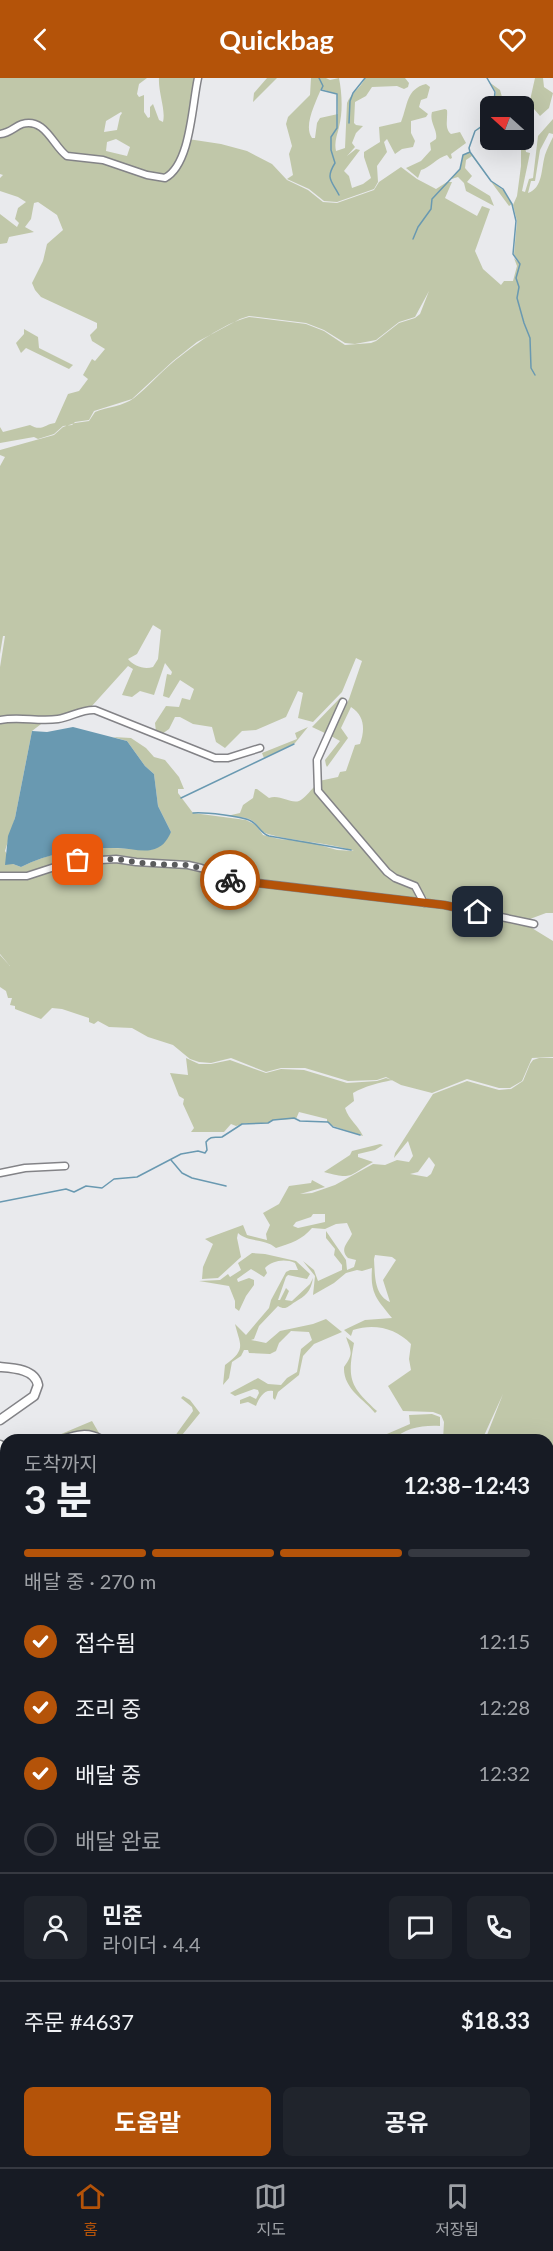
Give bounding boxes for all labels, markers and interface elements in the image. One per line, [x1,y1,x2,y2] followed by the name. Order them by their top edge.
[24,23,57,56] icon: back
[219,23,334,56] text: Quickbag
[496,23,529,56] icon: heart
[480,96,534,150] north arrow
[480,96,534,150] map controls
[52,834,103,885] pin
[61,843,94,876] icon: bag
[200,850,260,910] courier
[214,864,247,897] icon: bike
[452,886,503,937] pin
[461,895,494,928] icon: home
[24,1451,98,1475] text: 도착까지
[404,1472,530,1499] text: 12:38–12:43
[24,1476,92,1522] text: 3 분
[24,1569,156,1593] text: 배달 중 · 270 m
[24,1625,57,1658] icon: check
[75,1629,136,1656] text: 접수됨
[479,1629,530,1653] text: 12:15
[24,1691,57,1724] icon: check
[75,1695,141,1722] text: 조리 중
[479,1695,530,1719] text: 12:28
[24,1757,57,1790] icon: check
[75,1761,141,1788] text: 배달 중
[479,1761,530,1785] text: 12:32
[75,1827,162,1854] text: 배달 완료
[24,1896,87,1959] button: person
[389,1896,452,1959] button: chat
[467,1896,530,1959] button: phone
[102,1901,142,1928] text: 민준
[102,1932,201,1956] text: 라이더 · 4.4
[461,2007,530,2034] text: $18.33
[24,2008,134,2035] text: 주문 #4637
[24,2087,271,2156] button: 도움말
[283,2087,530,2156] button: 공유
[74,2180,107,2240] tab: 홈
[254,2180,287,2240] tab: 지도
[435,2180,479,2240] tab: 저장됨

